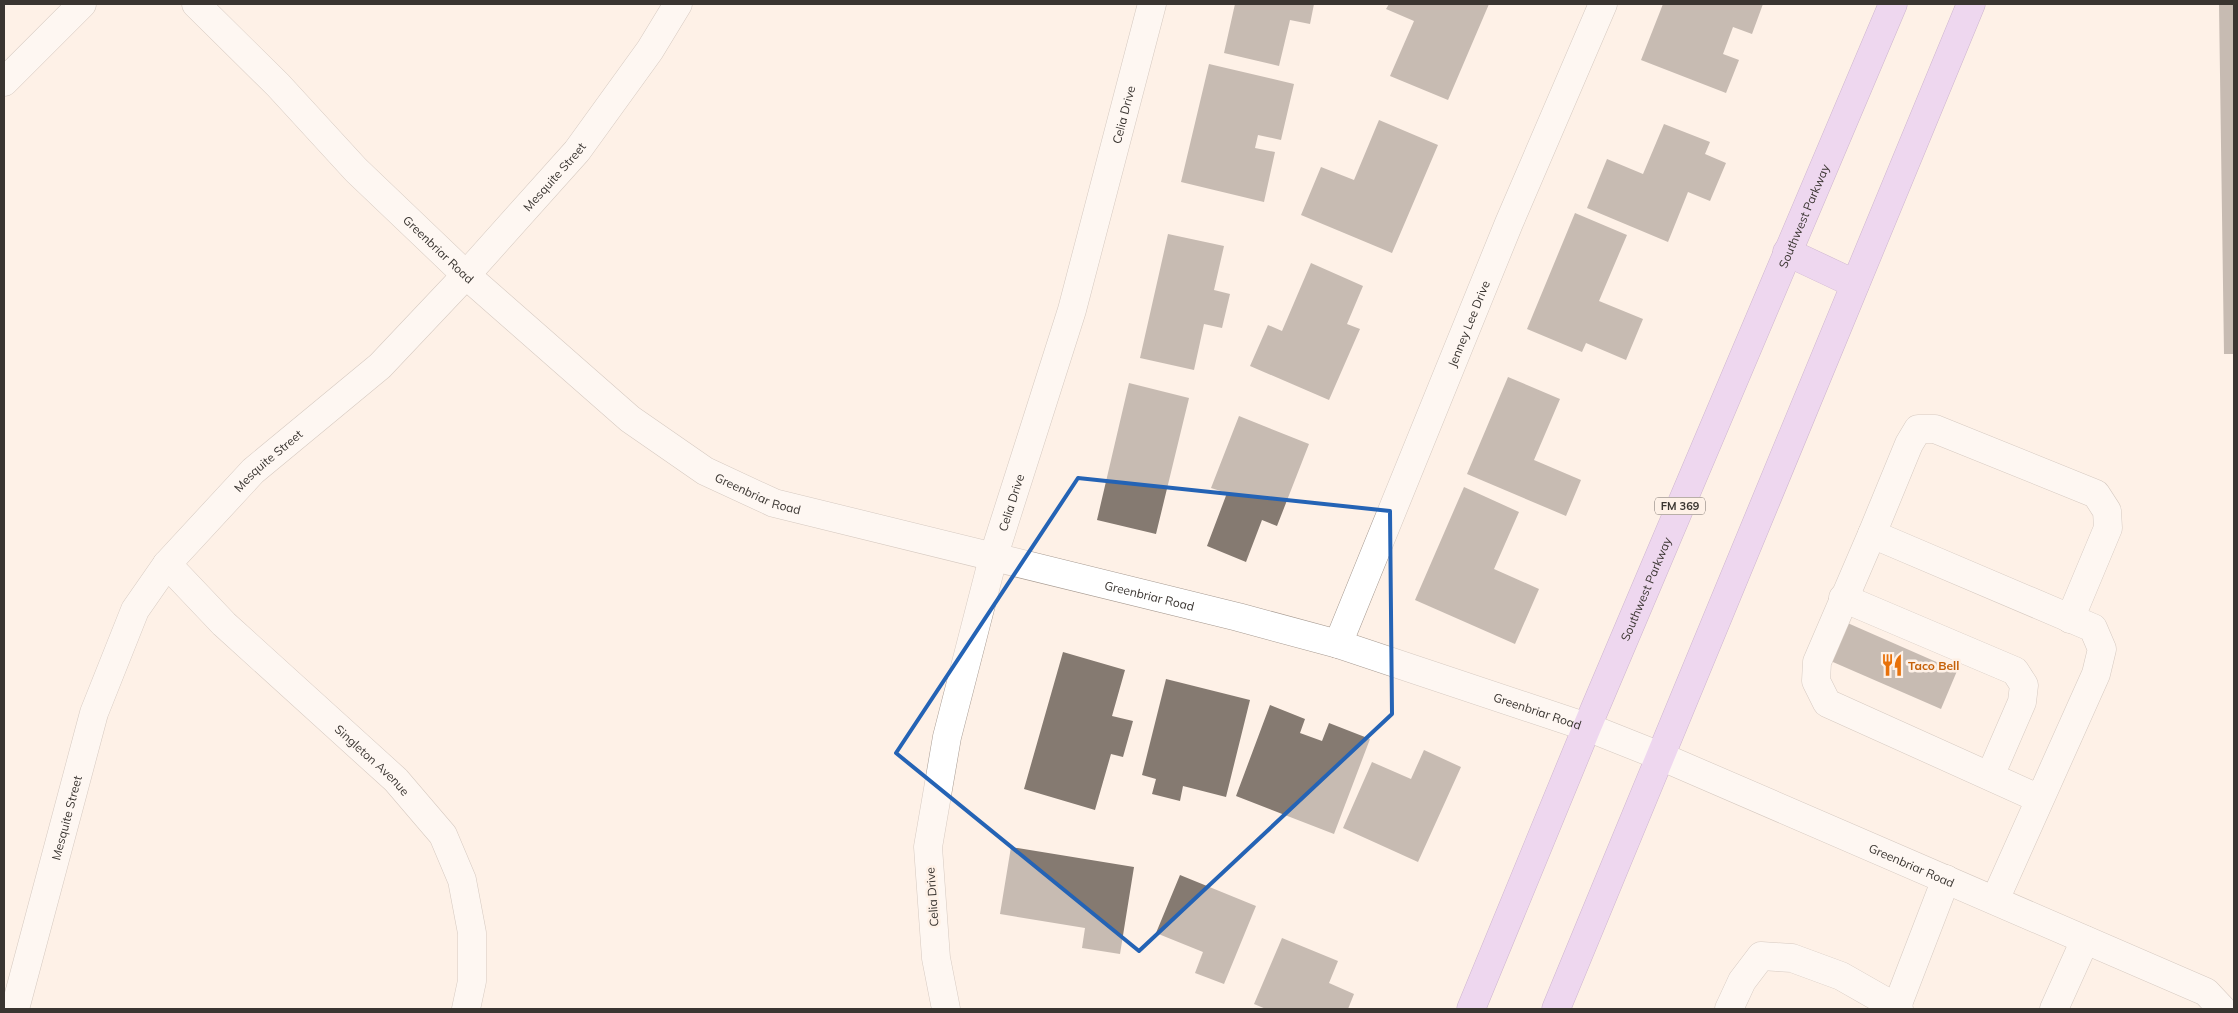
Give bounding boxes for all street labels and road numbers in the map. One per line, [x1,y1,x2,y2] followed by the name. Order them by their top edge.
[1108,84,1138,145] street label: Celia Drive
[520,139,588,214] street label: Mesquite Street
[1775,161,1832,270] street label: Southwest Parkway
[400,212,477,286] street label: Greenbriar Road
[1444,278,1493,369] street label: Jenney Lee Drive
[230,426,305,495] street label: Mesquite Street
[713,469,803,517] street label: Greenbriar Road
[995,472,1027,533] street label: Celia Drive
[1655,498,1705,514] road number: FM 369
[1617,534,1674,643] street label: Southwest Parkway
[1103,577,1196,613] street label: Greenbriar Road
[1492,689,1583,732] street label: Greenbriar Road
[332,721,413,798] street label: Singleton Avenue
[48,774,84,862] street label: Mesquite Street
[1867,840,1957,890] street label: Greenbriar Road
[922,867,942,927] street label: Celia Drive

